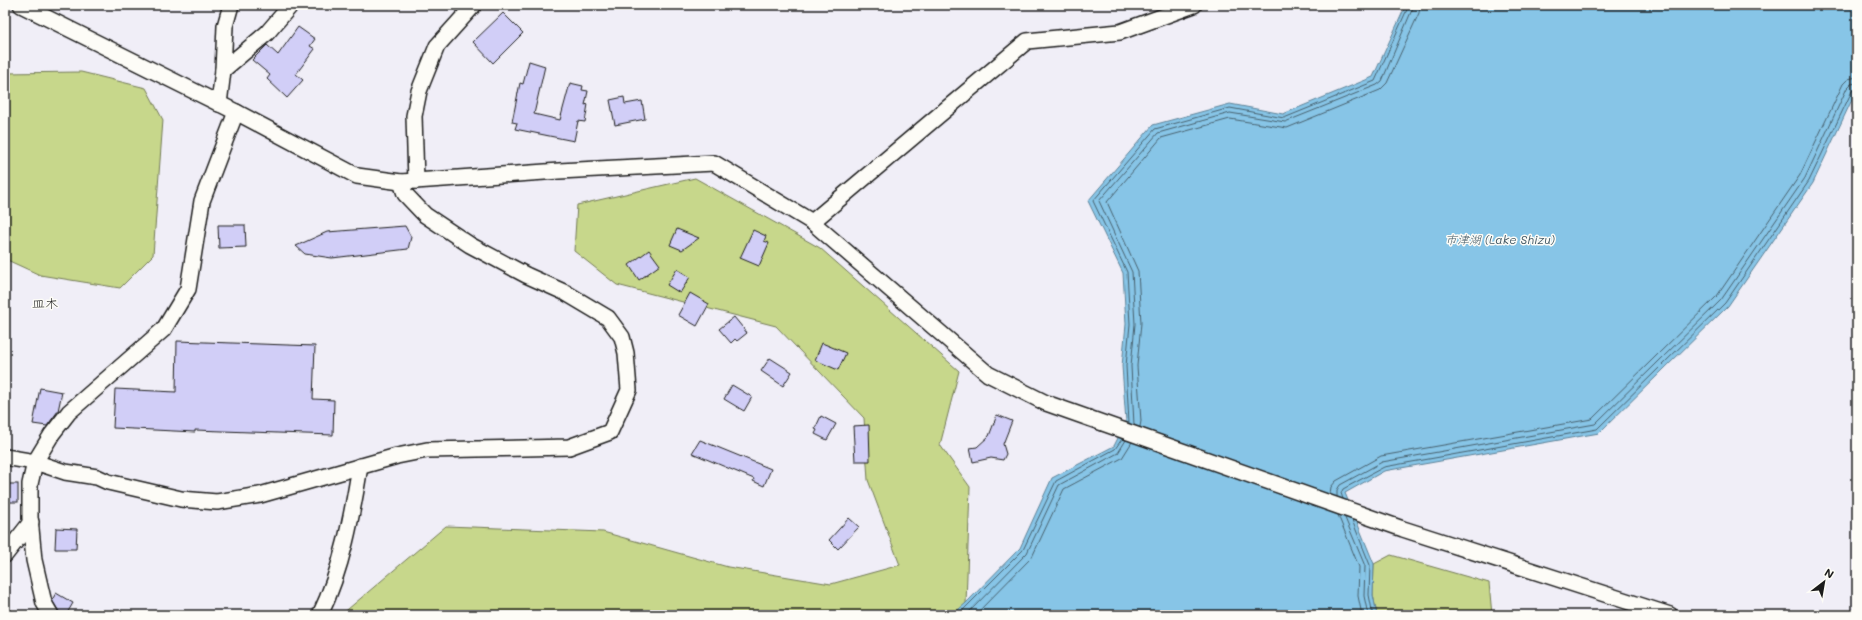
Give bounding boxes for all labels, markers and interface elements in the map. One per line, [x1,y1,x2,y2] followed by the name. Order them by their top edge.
[1445,231,1555,247] water label: 市津湖 (Lake Shizu)
[32,294,58,311] district label: 皿木
[1804,562,1844,602] north arrow
[1822,564,1837,582] text: N

